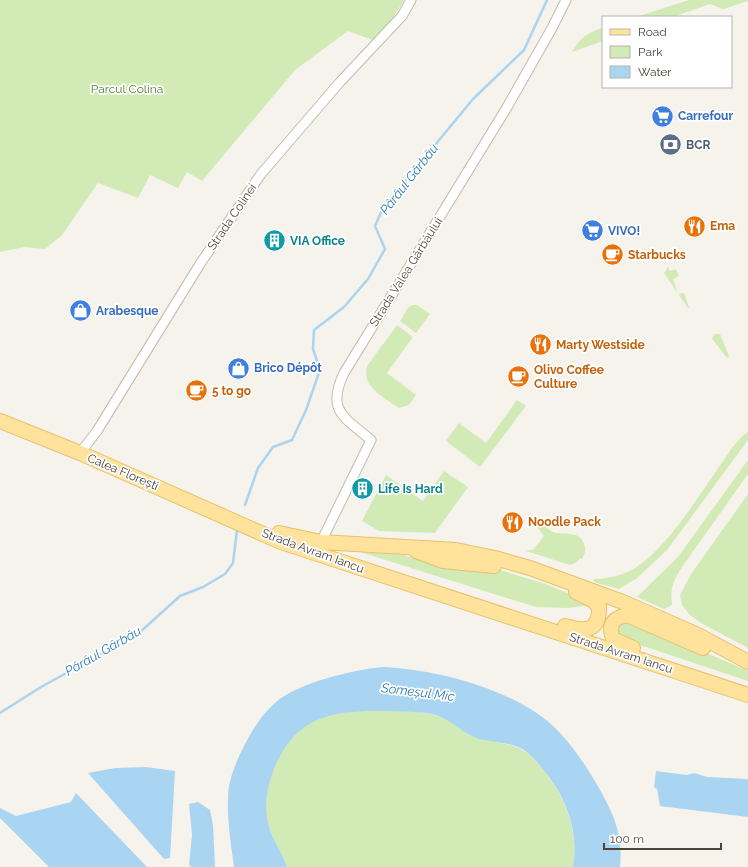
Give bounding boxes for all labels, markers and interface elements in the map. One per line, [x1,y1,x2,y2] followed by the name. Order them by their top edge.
[602,16,732,88] legend
[638,25,667,39] text: Road
[638,45,663,59] text: Park
[638,65,672,79] text: Water
[91,82,163,96] park label: Parcul Colina
[649,103,675,129] supermarket icon: Carrefour
[678,109,734,123] place label: Carrefour
[658,132,684,158] bank icon: BCR
[686,138,710,152] place label: BCR
[377,141,441,217] water label: Pârâul Gârbău
[205,181,259,253] street label: Strada Colinei
[681,213,707,239] restaurant icon: Ema
[367,215,445,329] street label: Strada Valea Gârbăului
[580,218,606,244] supermarket icon: VIVO!
[710,219,735,233] place label: Ema
[608,224,640,238] place label: VIVO!
[261,228,287,254] building icon: VIA Office
[290,234,345,248] place label: VIA Office
[599,242,625,268] cafe icon: Starbucks
[628,248,686,262] place label: Starbucks
[68,298,94,324] shop icon: Arabesque
[96,304,159,318] place label: Arabesque
[528,332,554,358] restaurant icon: Marty Westside
[556,338,645,352] place label: Marty Westside
[225,355,251,381] shop icon: Brico Dépôt
[254,361,322,375] place label: Brico Dépôt
[534,363,604,391] place label: Olivo Coffee Culture
[505,364,531,390] cafe icon: Olivo Coffee Culture
[183,378,209,404] cafe icon: 5 to go
[212,384,251,398] place label: 5 to go
[85,451,161,493] street label: Calea Florești
[350,476,376,502] building icon: Life Is Hard
[378,482,443,496] place label: Life Is Hard
[500,509,526,535] restaurant icon: Noodle Pack
[528,515,601,529] place label: Noodle Pack
[260,526,366,576] street label: Strada Avram Iancu
[62,623,144,679] water label: Pârâul Gârbău
[568,630,674,676] street label: Strada Avram Iancu
[379,680,456,704] water label: Someșul Mic
[604,825,721,851] scale bar
[610,832,644,846] text: 100 m

